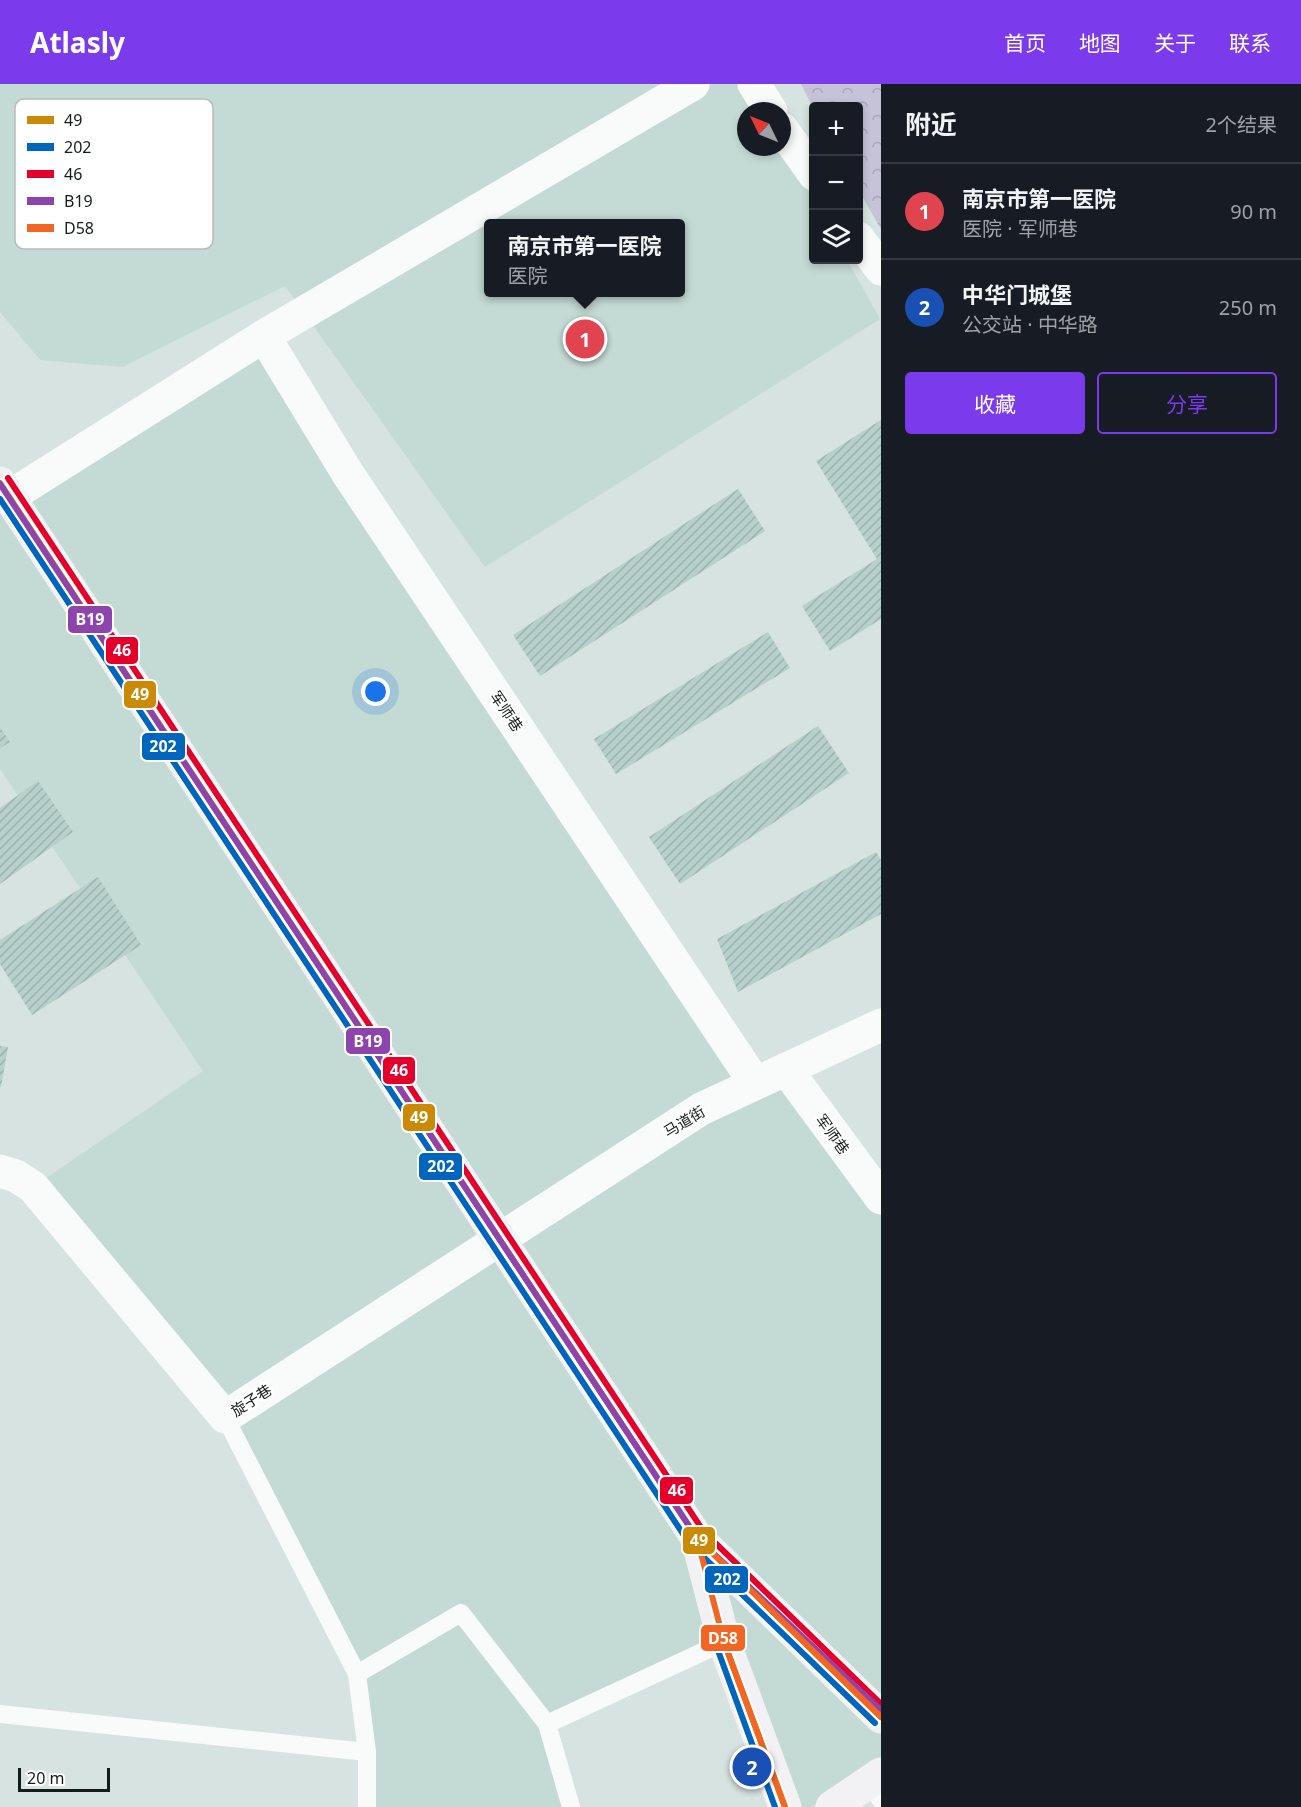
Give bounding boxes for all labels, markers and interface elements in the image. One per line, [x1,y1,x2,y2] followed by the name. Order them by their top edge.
[30,23,125,61] text: Atlasly
[1004,29,1046,57] text: 首页
[1079,29,1121,57] text: 地图
[1154,29,1196,57] text: 关于
[1229,29,1271,57] text: 联系
[15,99,213,249] legend
[737,102,791,156] north arrow
[809,102,863,264] map controls
[809,102,863,156] button: +
[905,106,957,142] text: 附近
[64,109,82,131] text: 49
[1206,111,1277,138] text: 2个结果
[64,136,91,158] text: 202
[809,156,863,210] button: −
[64,163,82,185] text: 46
[962,183,1116,213] text: 南京市第一医院
[64,190,93,212] text: B19
[919,198,930,225] text: 1
[1230,198,1277,225] text: 90 m
[809,210,863,264] button: layers
[962,215,1078,242] text: 医院 · 军师巷
[64,217,94,239] text: D58
[484,219,685,297] popup
[507,230,662,260] text: 南京市第一医院
[507,262,547,289] text: 医院
[962,279,1072,309] text: 中华门城堡
[919,294,930,321] text: 2
[1219,294,1277,321] text: 250 m
[962,311,1098,338] text: 公交站 · 中华路
[566,316,604,362] pin: 1
[905,372,1085,434] button: 收藏
[1097,372,1277,434] button: 分享
[67,605,113,634] line badge: B19
[76,608,104,630] text: B19
[105,636,139,665] line badge: 46
[113,639,131,661] text: 46
[361,677,390,706] your location
[123,680,157,709] line badge: 49
[131,683,149,705] text: 49
[486,687,528,735] street label: 军师巷
[141,732,186,761] line badge: 202
[149,735,177,757] text: 202
[345,1027,391,1055] line badge: B19
[354,1030,382,1052] text: B19
[382,1056,416,1085] line badge: 46
[390,1059,408,1081] text: 46
[660,1101,708,1141] street label: 马道街
[402,1103,436,1132] line badge: 49
[410,1106,428,1128] text: 49
[812,1110,854,1158] street label: 军师巷
[418,1152,463,1181] line badge: 202
[427,1155,455,1177] text: 202
[227,1379,275,1421] street label: 旋子巷
[659,1476,694,1505] line badge: 46
[668,1479,686,1501] text: 46
[682,1526,716,1555] line badge: 49
[690,1529,708,1551] text: 49
[704,1565,749,1594] line badge: 202
[713,1568,741,1590] text: 202
[700,1624,746,1652] line badge: D58
[708,1627,738,1649] text: D58
[732,1744,771,1790] pin: 2
[18,1765,110,1792] scale bar
[27,1767,64,1789] text: 20 m

